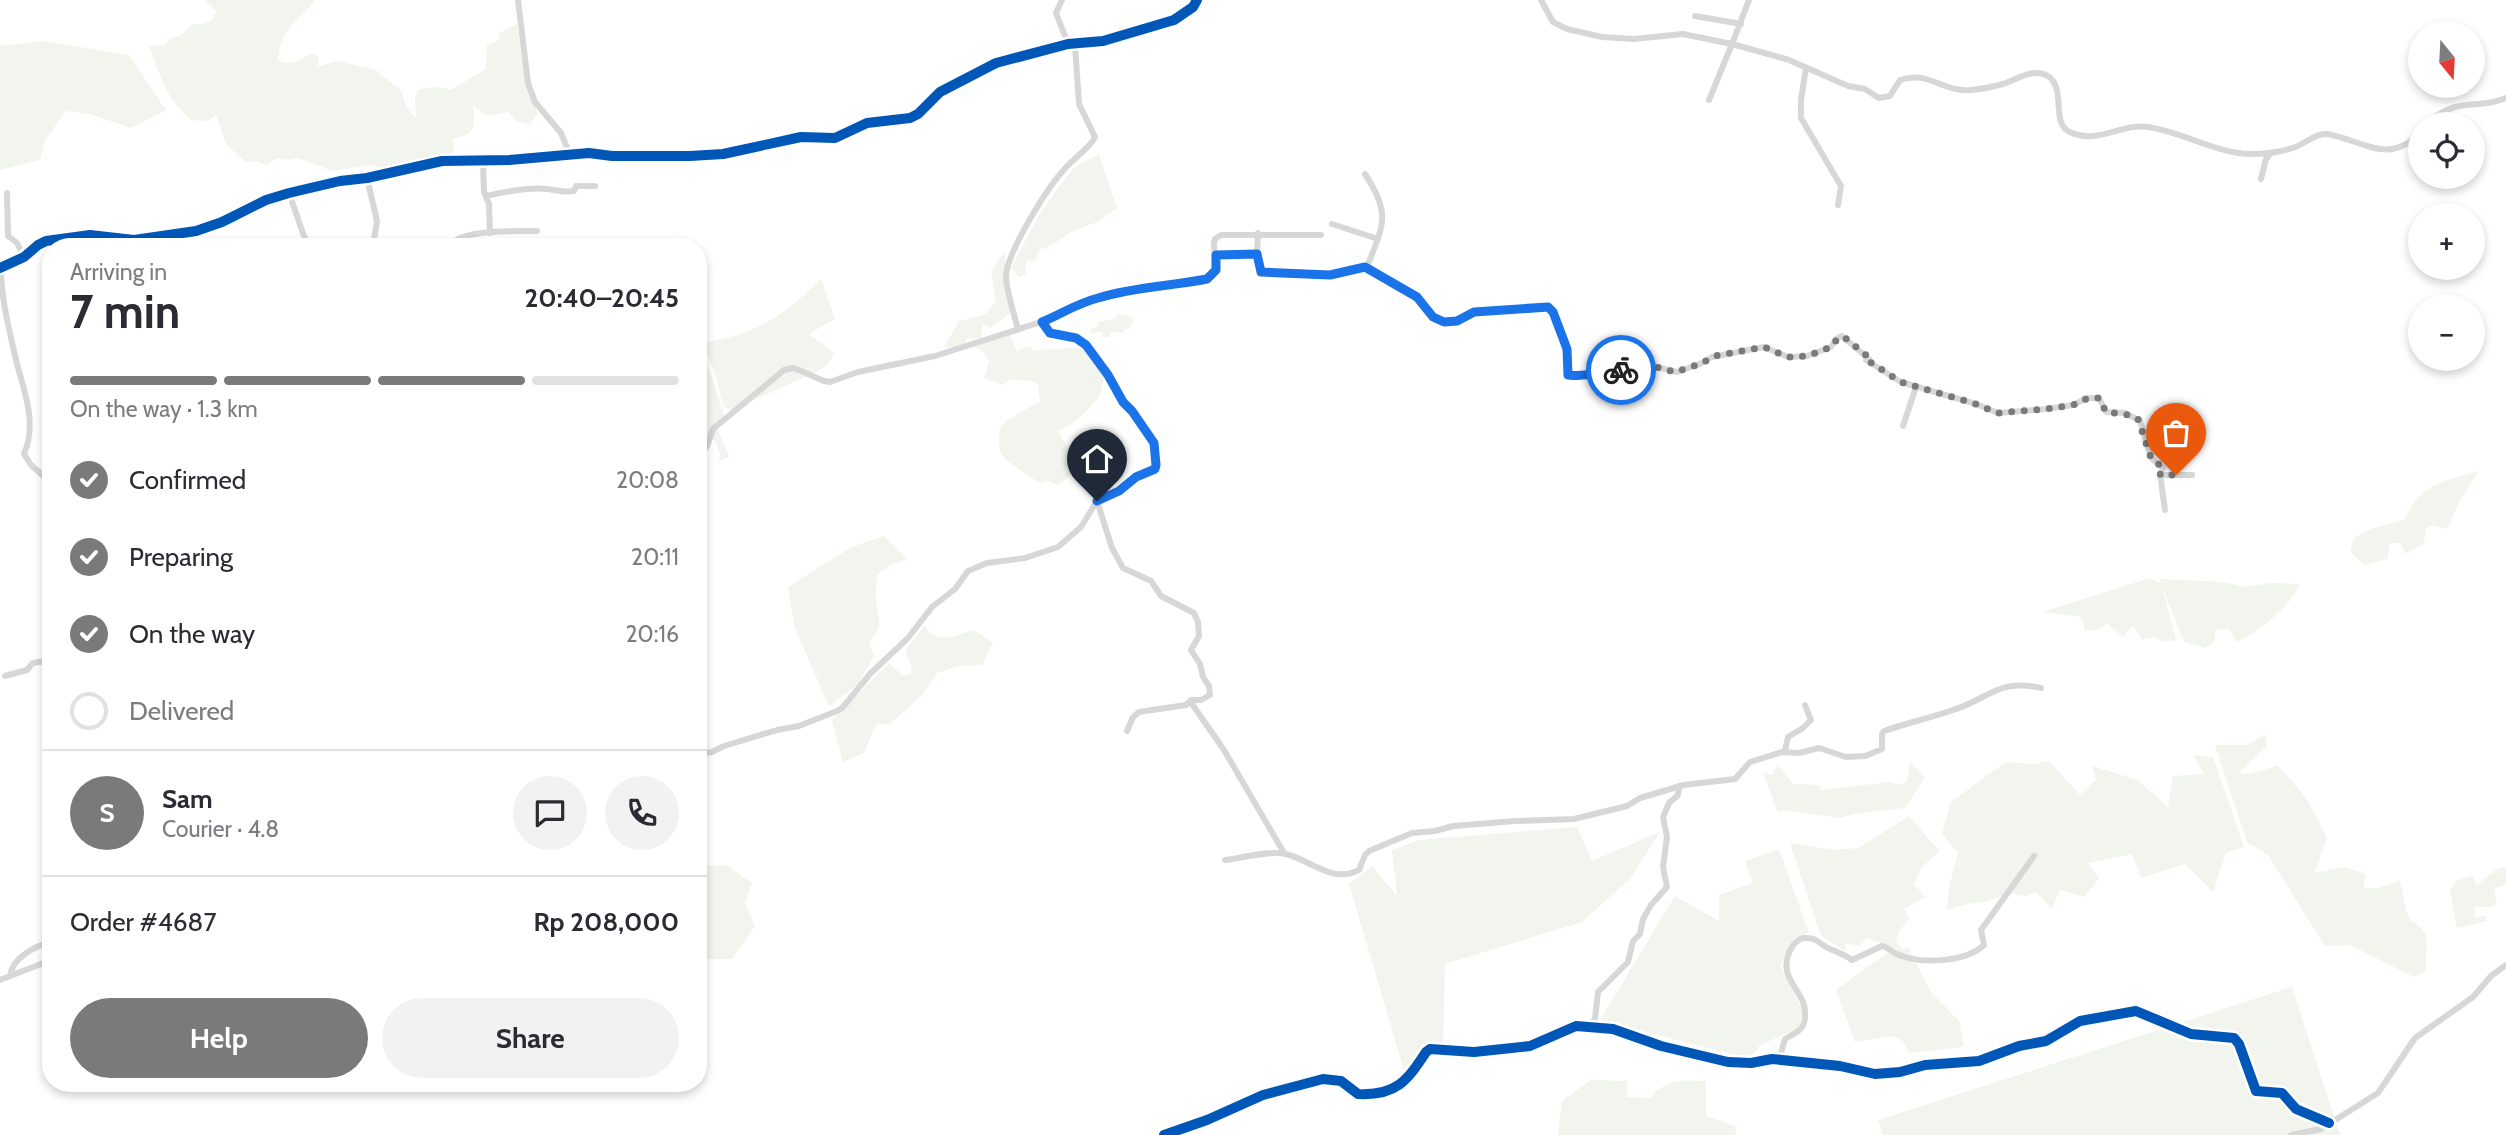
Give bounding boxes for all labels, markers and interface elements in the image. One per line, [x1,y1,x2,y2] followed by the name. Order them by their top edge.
[2408,21,2485,98] north arrow
[2408,21,2485,371] map controls
[2408,112,2485,189] button: locate
[2408,203,2485,280] button: +
[70,258,167,286] text: Arriving in
[525,282,679,314] text: 20:40–20:45
[70,284,180,340] text: 7 min
[2408,294,2485,371] button: −
[1586,335,1656,405] courier
[1602,351,1640,389] icon: bike
[70,395,258,423] text: On the way · 1.3 km
[2146,403,2206,475] pin
[2157,414,2195,452] icon: bag
[1067,429,1127,501] pin
[1078,440,1116,478] icon: home
[70,461,108,499] icon: check
[129,464,246,496] text: Confirmed
[616,466,679,494] text: 20:08
[70,538,108,576] icon: check
[129,541,233,573] text: Preparing
[631,543,679,571] text: 20:11
[70,615,108,653] icon: check
[129,618,255,650] text: On the way
[626,620,679,648] text: 20:16
[129,695,234,727] text: Delivered
[513,776,587,850] button: chat
[605,776,679,850] button: phone
[162,783,213,815] text: Sam
[99,797,115,829] text: S
[162,815,279,843] text: Courier · 4.8
[70,906,216,938] text: Order #4687
[534,906,679,938] text: Rp 208,000
[70,998,368,1078] button: Help
[382,998,679,1078] button: Share

